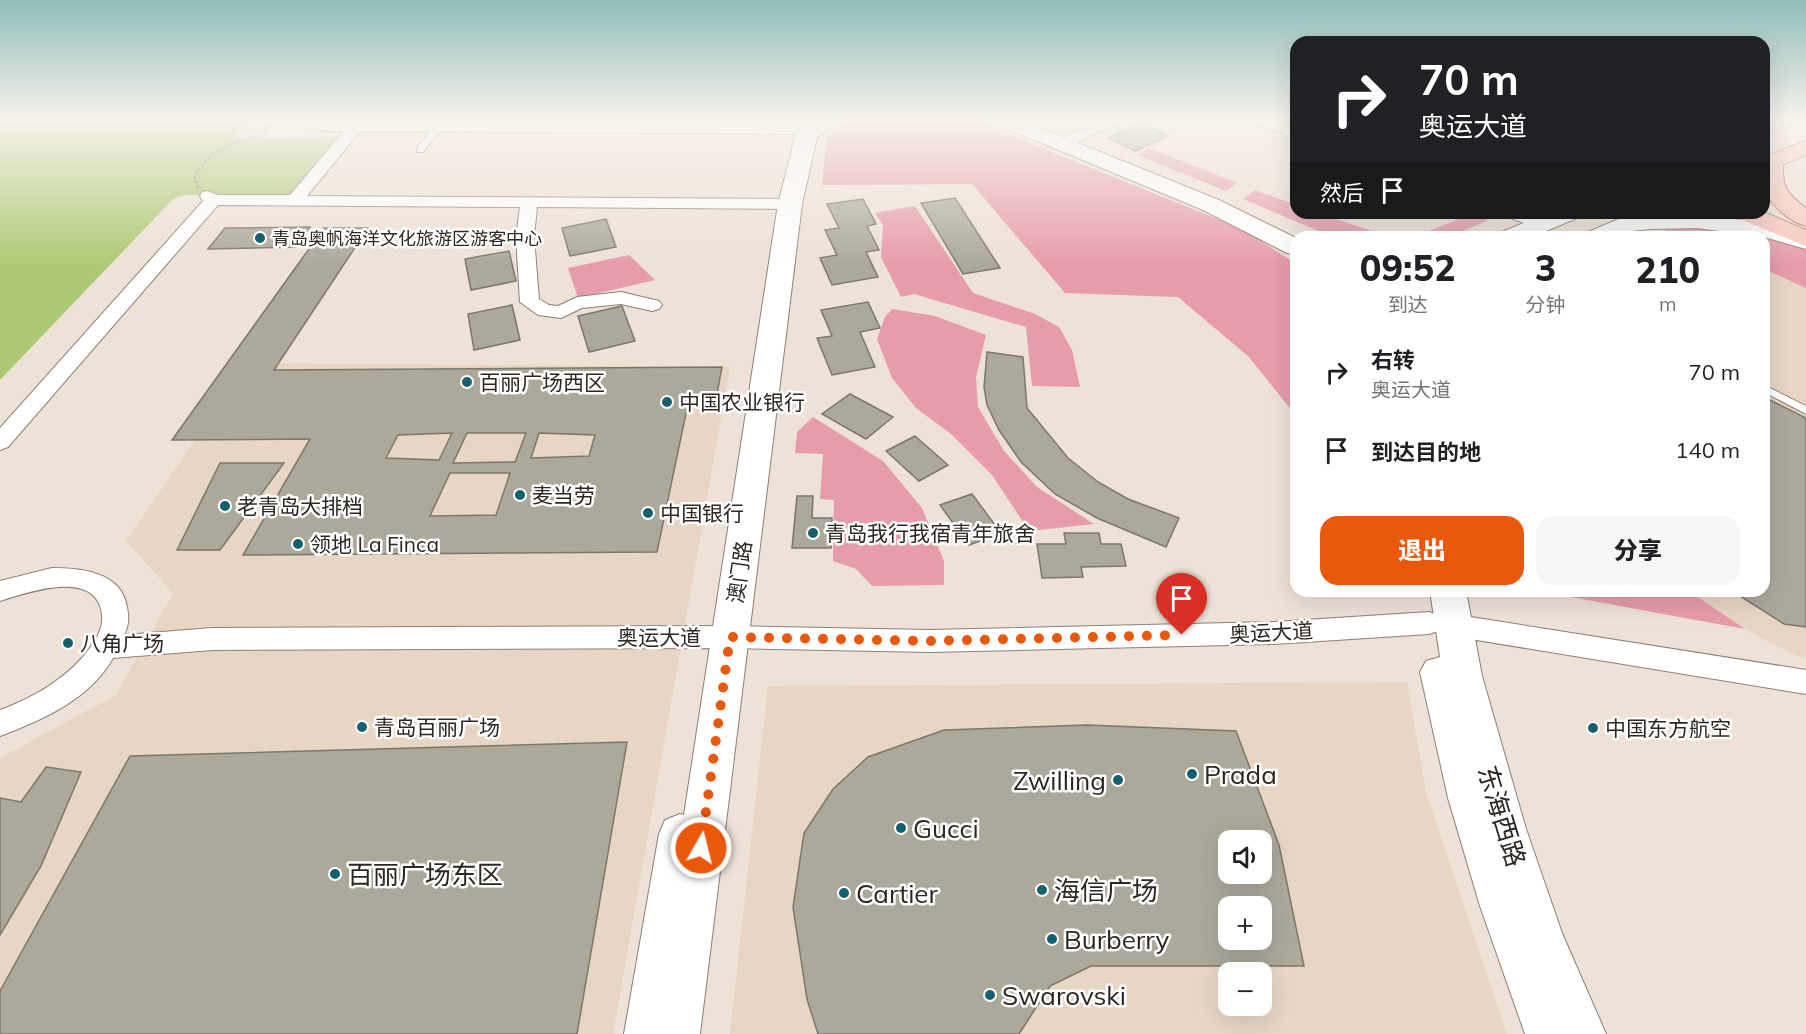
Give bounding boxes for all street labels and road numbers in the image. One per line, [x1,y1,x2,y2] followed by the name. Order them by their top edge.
[722,539,756,605] street label: 澳门路
[1228,617,1314,647] street label: 奥运大道
[617,624,701,650] street label: 奥运大道
[1471,761,1533,871] street label: 东海西路

